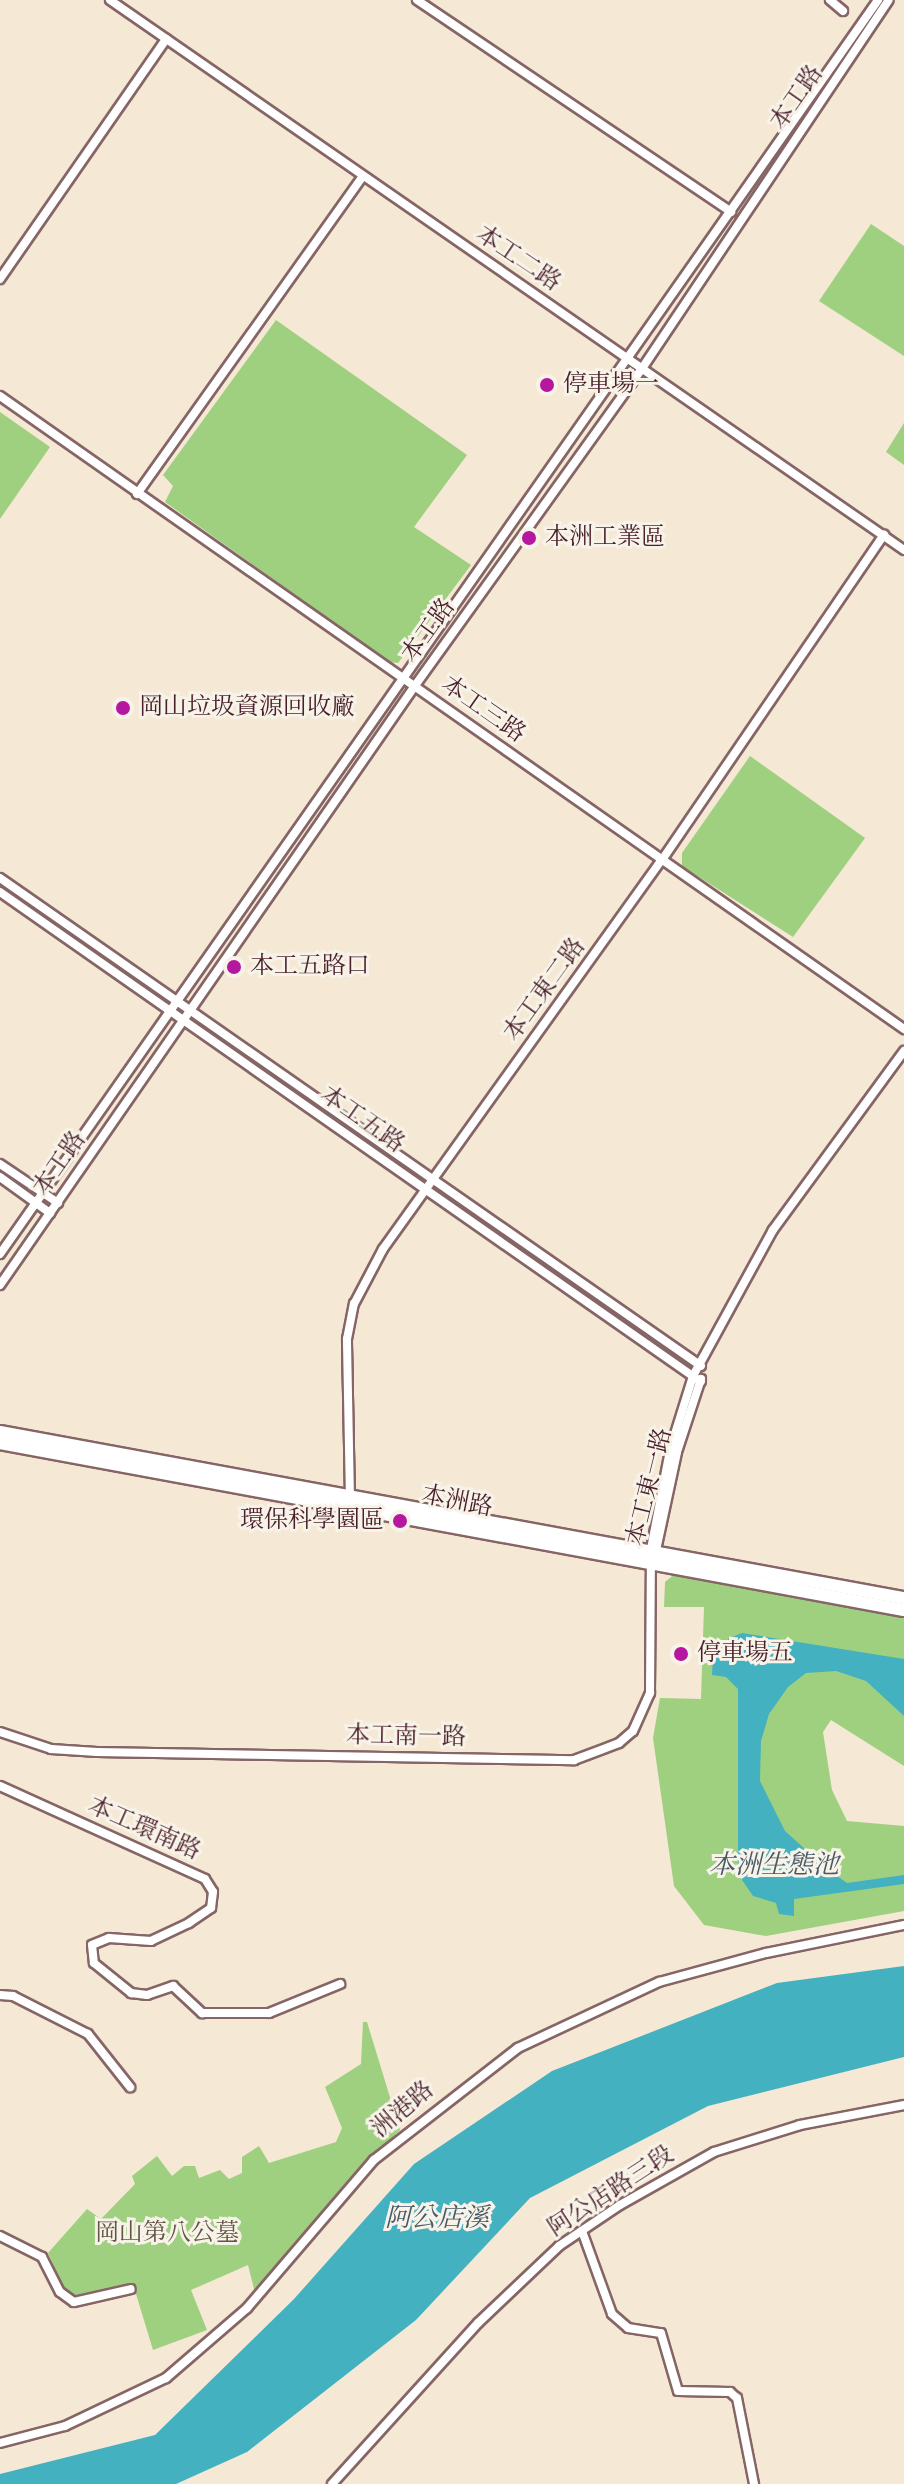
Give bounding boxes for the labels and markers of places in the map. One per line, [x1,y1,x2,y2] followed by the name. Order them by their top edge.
[563,371,659,399] place label: 停車場一
[538,376,556,394] marker: 停車場一
[545,524,665,552] place label: 本洲工業區
[520,529,538,547] marker: 本洲工業區
[139,694,355,722] place label: 岡山垃圾資源回收廠
[114,699,132,717] marker: 岡山垃圾資源回收廠
[250,953,370,981] place label: 本工五路口
[225,958,243,976] marker: 本工五路口
[240,1507,384,1535] place label: 環保科學園區
[391,1512,409,1530] marker: 環保科學園區
[697,1640,793,1668] place label: 停車場五
[672,1645,690,1663] marker: 停車場五

